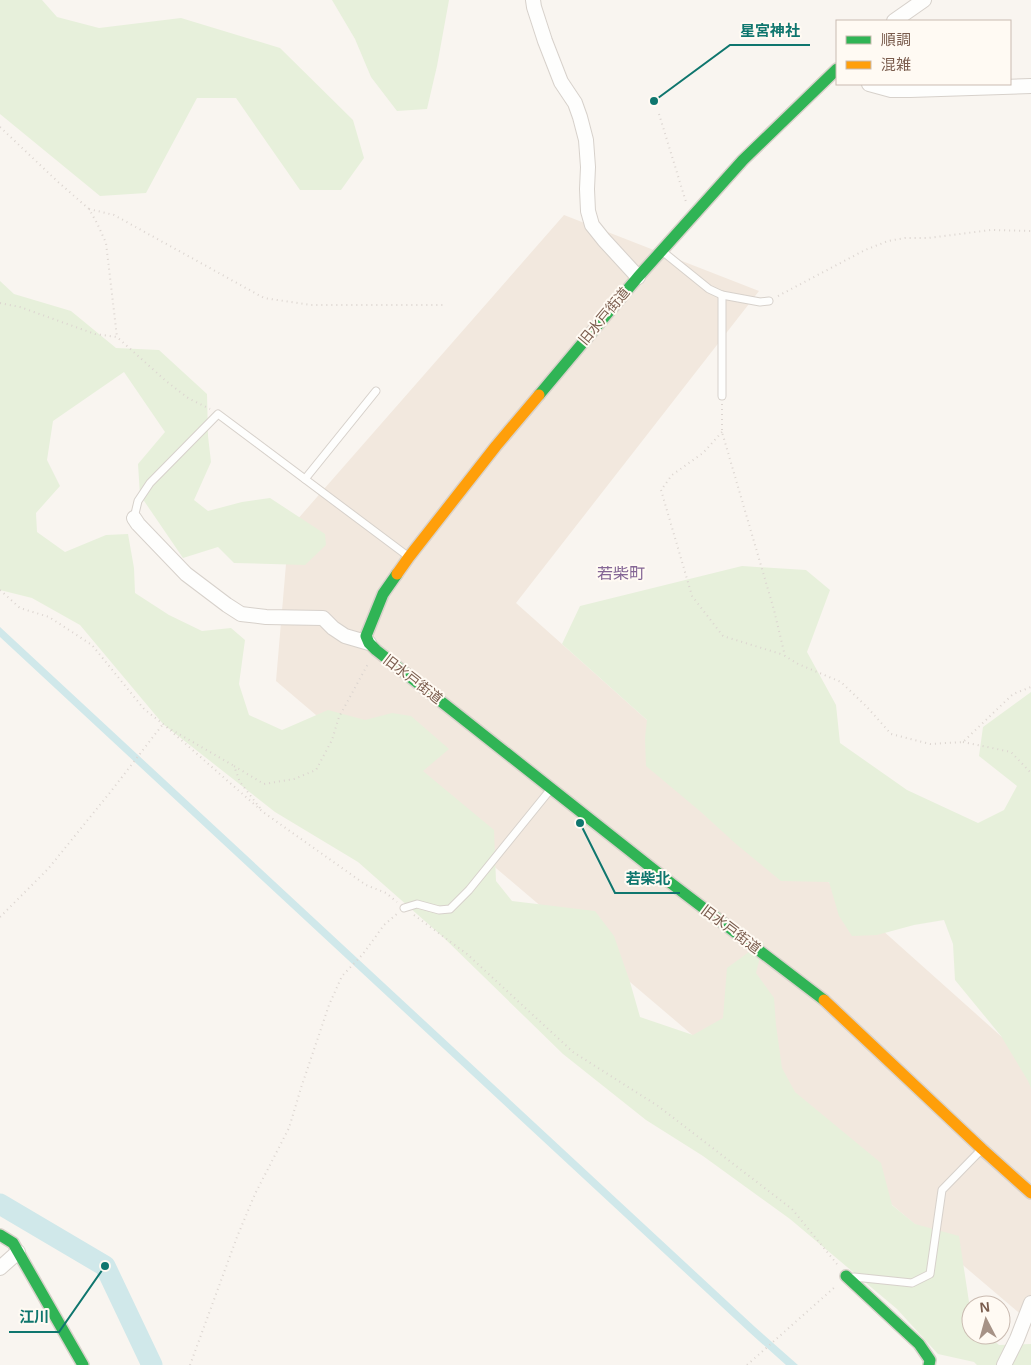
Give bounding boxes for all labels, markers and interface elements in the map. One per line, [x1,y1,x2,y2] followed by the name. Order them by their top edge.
[730,15,810,45] callout: 星宮神社
[836,20,1011,85] legend
[740,22,800,39] text: 星宮神社
[881,31,911,48] text: 順調
[881,56,911,73] text: 混雑
[575,284,633,348] street label: 旧水戸街道
[597,565,645,582] district label: 若柴町
[380,651,446,707] street label: 旧水戸街道
[615,863,680,893] callout: 若柴北
[625,870,671,887] text: 若柴北
[698,902,764,956] street label: 旧水戸街道
[961,1295,1011,1345] north arrow
[979,1299,991,1316] text: N
[9,1302,59,1332] callout: 江川
[19,1308,49,1325] text: 江川

